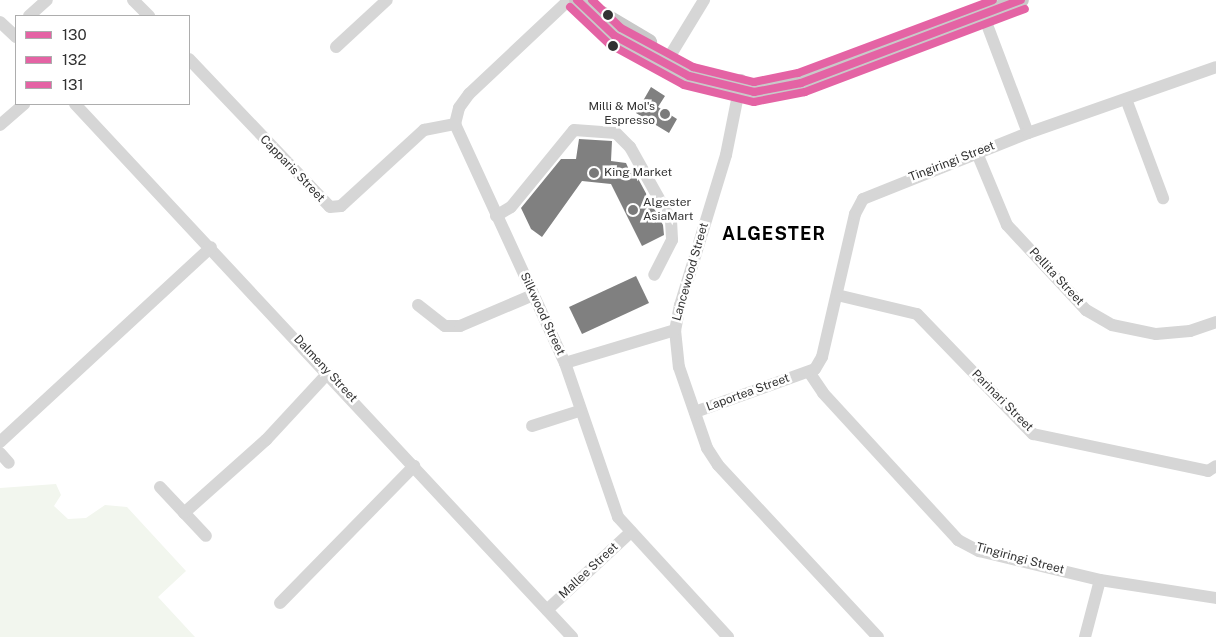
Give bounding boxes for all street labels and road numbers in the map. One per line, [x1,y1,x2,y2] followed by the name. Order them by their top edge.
[256,133,328,205] street label: Capparis Street
[907,139,997,185] street label: Tingiringi Street
[670,221,712,323] street label: Lancewood Street
[1026,245,1086,309] street label: Pellita Street
[517,270,567,358] street label: Silkwood Street
[290,332,360,406] street label: Dalmeny Street
[968,367,1036,435] street label: Parinari Street
[704,371,792,415] street label: Laportea Street
[556,540,622,602] street label: Mallee Street
[974,540,1066,578] street label: Tingiringi Street

